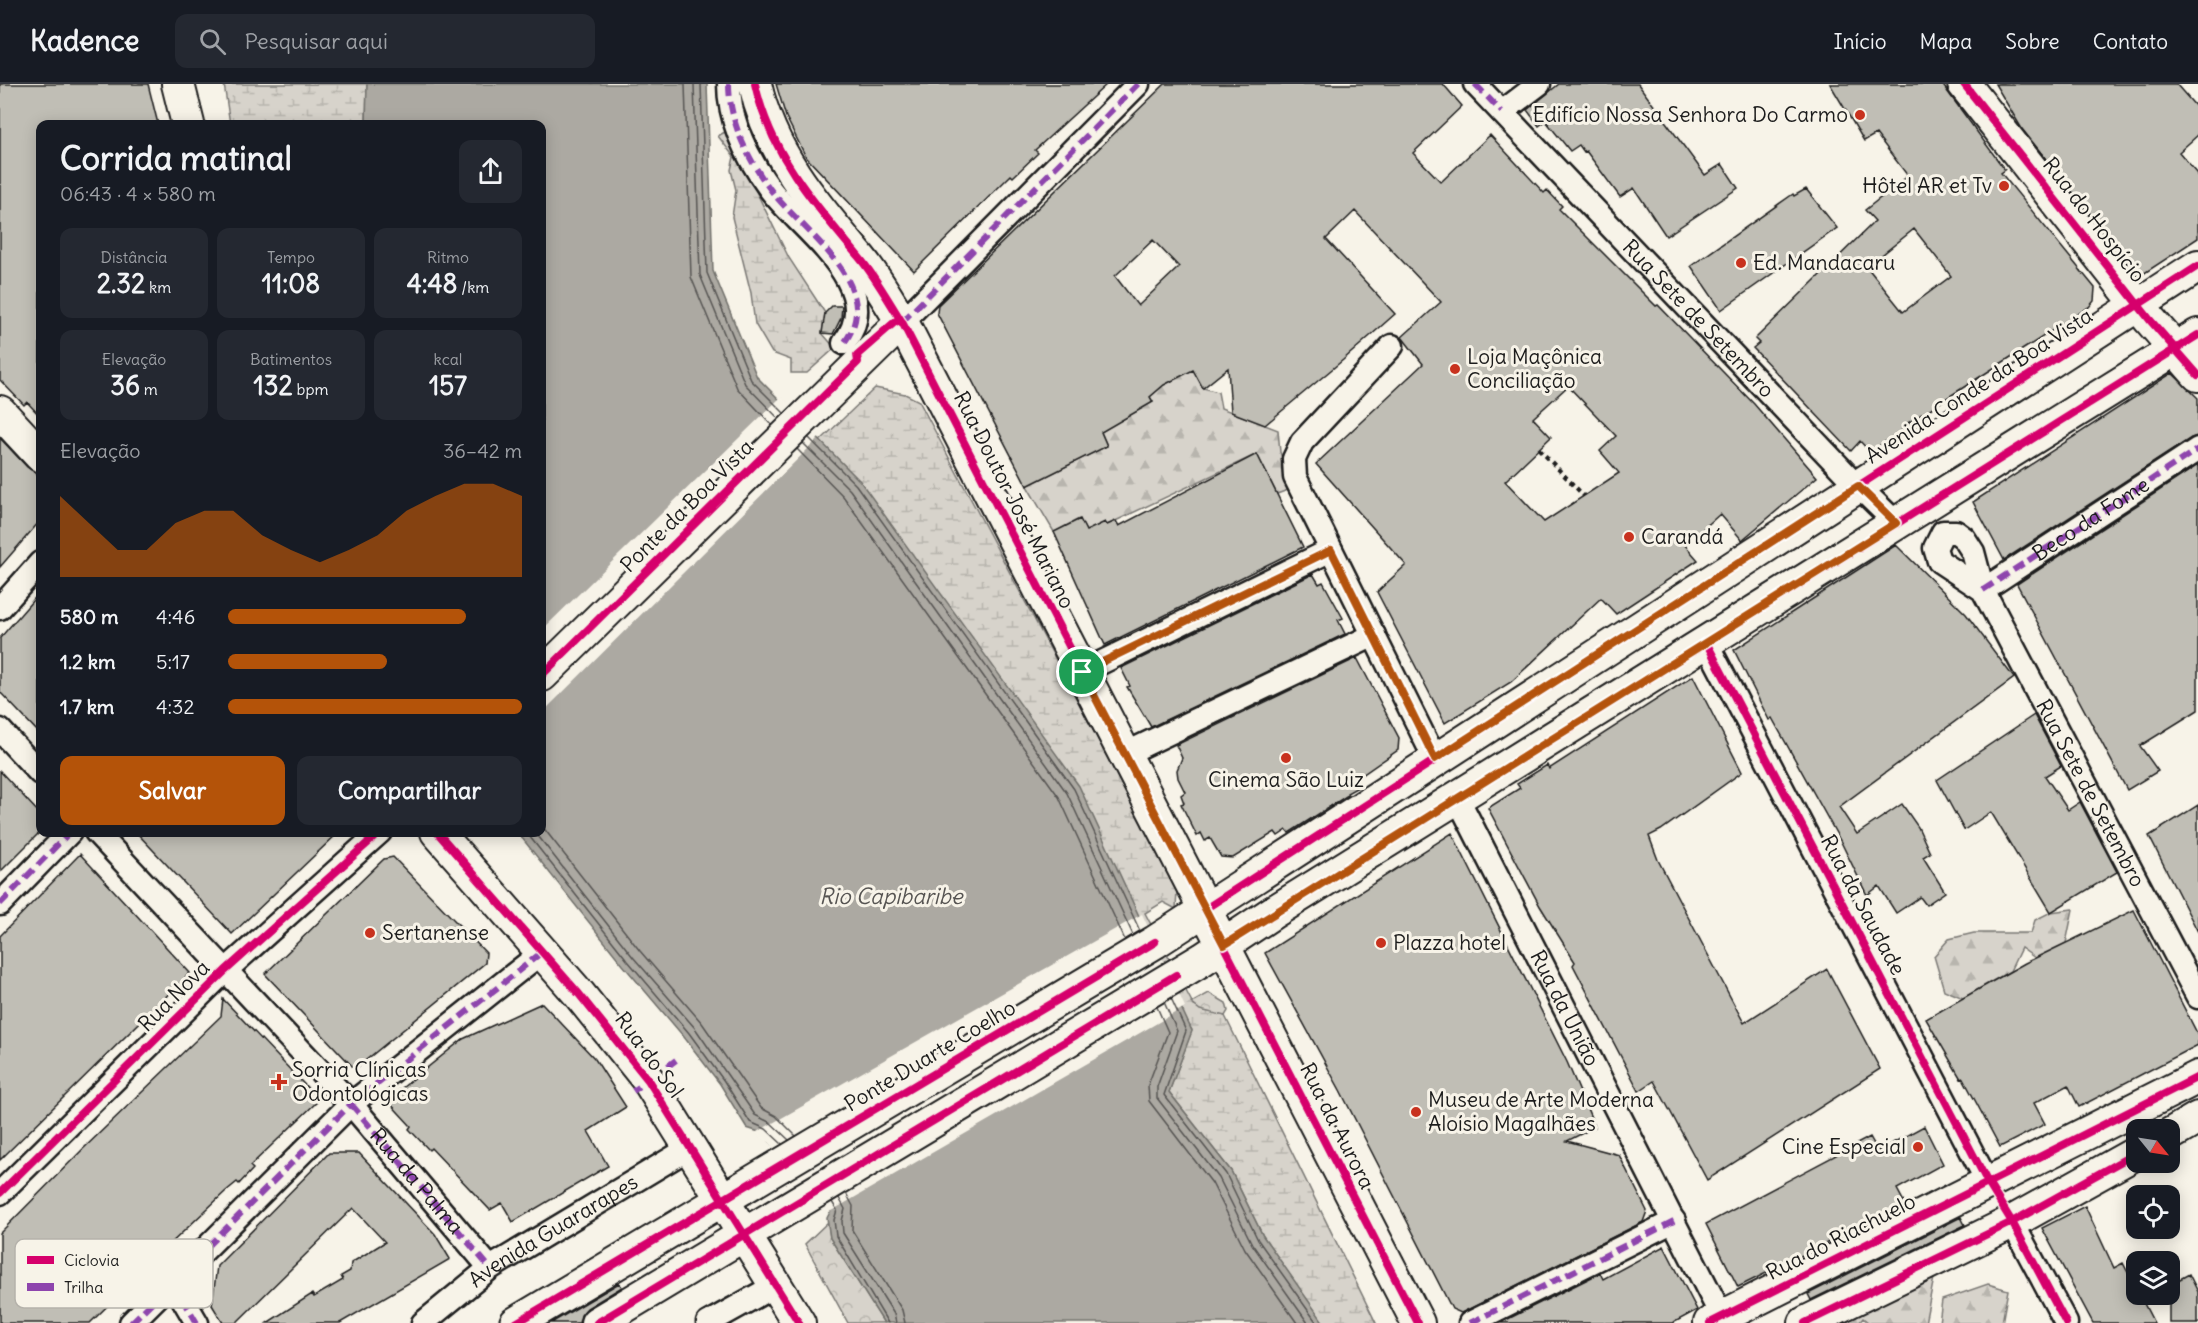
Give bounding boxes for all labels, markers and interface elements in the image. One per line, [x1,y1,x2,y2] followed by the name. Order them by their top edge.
[175,14,595,68] search box
[30,23,139,59] text: Kadence
[196,25,229,58] icon: search
[244,27,388,55] text: Pesquisar aqui
[1833,28,1887,55] text: Início
[1920,28,1972,55] text: Mapa
[2005,28,2060,55] text: Sobre
[2093,28,2168,55] text: Contato
[1532,101,1848,128] place label: Edifício Nossa Senhora Do Carmo
[1853,108,1867,122] marker: Edifício Nossa Senhora Do Carmo
[60,137,292,179] text: Corrida matinal
[459,140,522,203] button: share
[2037,152,2152,288] street label: Rua do Hospício
[1862,172,1992,199] place label: Hôtel AR et Tv
[1997,179,2011,193] marker: Hôtel AR et Tv
[60,181,216,206] text: 06:43 · 4 × 580 m
[1617,234,1780,403] street label: Rua Sete de Setembro
[101,247,167,267] text: Distância
[267,247,315,267] text: Tempo
[427,247,469,267] text: Ritmo
[1753,249,1895,276] place label: Ed. Mandacaru
[1734,256,1748,270] marker: Ed. Mandacaru
[97,267,145,300] text: 2.32
[262,267,320,300] text: 11:08
[407,267,458,300] text: 4:48
[145,277,171,297] text: km
[458,277,489,297] text: /km
[1860,302,2097,469] street label: Avenida Conde da Boa Vista
[1467,343,1602,394] place label: Loja Maçônica Conciliação
[102,349,166,369] text: Elevação
[250,349,332,369] text: Batimentos
[434,349,462,369] text: kcal
[1448,362,1462,376] marker: Loja Maçônica Conciliação
[110,369,140,402] text: 36
[253,369,293,402] text: 132
[429,369,467,402] text: 157
[140,379,158,399] text: m
[293,379,329,399] text: bpm
[948,387,1081,613] street label: Rua Doutor José Mariano
[614,433,759,578] street label: Ponte da Boa Vista
[60,438,141,463] text: Elevação
[443,438,522,463] text: 36–42 m
[2027,471,2154,567] street label: Beco da Fome
[1641,523,1723,550] place label: Carandá
[1622,530,1636,544] marker: Carandá
[60,604,118,629] text: 580 m
[156,604,195,629] text: 4:46
[1056,646,1107,697] pin
[60,649,116,674] text: 1.2 km
[156,649,190,674] text: 5:17
[1065,655,1098,688] icon: arrive
[60,694,114,719] text: 1.7 km
[156,694,194,719] text: 4:32
[2030,694,2151,892] street label: Rua Sete de Setembro
[1279,751,1293,765] marker: Cinema São Luiz
[60,756,285,825] button: Salvar
[297,756,522,825] button: Compartilhar
[1208,766,1364,793] place label: Cinema São Luiz
[1815,830,1912,980] street label: Rua da Saudade
[819,882,965,910] water label: Rio Capibaribe
[382,919,489,946] place label: Sertanense
[363,926,377,940] marker: Sertanense
[1393,929,1506,956] place label: Plazza hotel
[1374,936,1388,950] marker: Plazza hotel
[1524,945,1606,1070] street label: Rua da União
[132,954,215,1037] street label: Rua Nova
[839,994,1020,1117] street label: Ponte Duarte Coelho
[609,1006,690,1103] street label: Rua do Sol
[292,1056,428,1107] place label: Sorria Clínicas Odontológicas
[1294,1058,1381,1193] street label: Rua da Aurora
[270,1073,288,1091] marker: Sorria Clínicas Odontológicas
[1428,1086,1654,1137] place label: Museu de Arte Moderna Aloísio Magalhães
[1409,1105,1423,1119] marker: Museu de Arte Moderna Aloísio Magalhães
[2126,1119,2180,1173] north arrow
[2126,1119,2180,1305] map controls
[364,1122,469,1240] street label: Rua da Palma
[1782,1133,1906,1160] place label: Cine Especial
[1911,1140,1925,1154] marker: Cine Especial
[463,1168,643,1293] street label: Avenida Guararapes
[2126,1185,2180,1239] button: locate
[1761,1187,1920,1286] street label: Rua do Riachuelo
[15,1239,213,1308] legend
[64,1250,119,1270] text: Ciclovia
[2126,1251,2180,1305] button: layers
[64,1277,103,1297] text: Trilha

